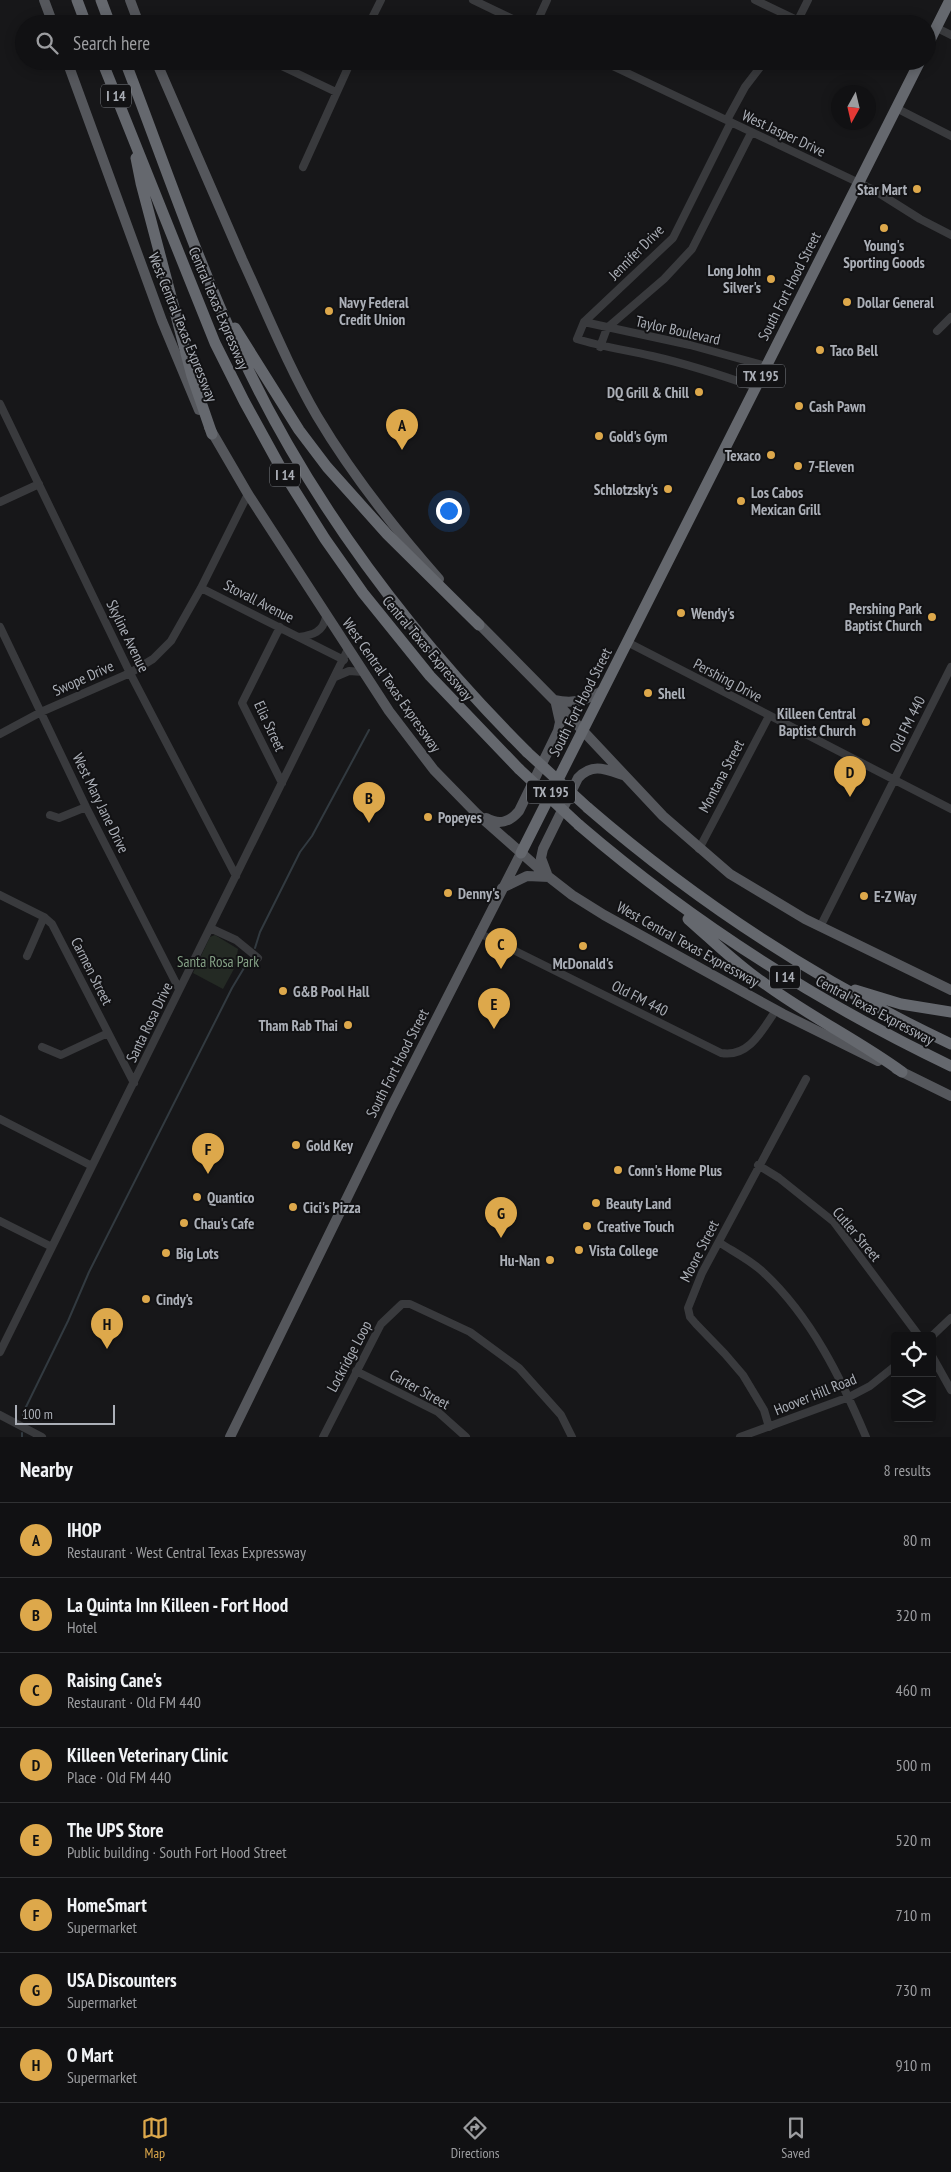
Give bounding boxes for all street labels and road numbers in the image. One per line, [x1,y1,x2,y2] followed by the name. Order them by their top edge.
[101,84,131,108] road number: I 14
[739,105,829,161] street label: West Jasper Drive
[604,220,668,284] street label: Jennifer Drive
[753,228,825,344] street label: South Fort Hood Street
[185,244,254,372] street label: Central Texas Expressway
[144,250,222,405] street label: West Central Texas Expressway
[634,311,722,349] street label: Taylor Boulevard
[737,364,785,388] road number: TX 195
[270,464,300,486] road number: I 14
[221,575,297,627] street label: Stovall Avenue
[379,592,478,705] street label: Central Texas Expressway
[102,597,154,675] street label: Skyline Avenue
[338,614,446,756] street label: West Central Texas Expressway
[544,644,616,760] street label: South Fort Hood Street
[690,654,766,706] street label: Pershing Drive
[50,656,116,700] street label: Swope Drive
[885,692,929,755] street label: Old FM 440
[250,698,290,754] street label: Elia Street
[694,736,748,816] street label: Montana Street
[69,750,133,856] street label: West Mary Jane Drive
[527,780,575,804] road number: TX 195
[614,897,763,991] street label: West Central Texas Expressway
[67,934,117,1008] street label: Carmen Street
[770,966,800,989] road number: I 14
[813,971,938,1049] street label: Central Texas Expressway
[609,976,672,1020] street label: Old FM 440
[121,979,177,1065] street label: Santa Rosa Drive
[361,1005,433,1121] street label: South Fort Hood Street
[829,1203,885,1265] street label: Cutler Street
[675,1217,723,1285] street label: Moore Street
[322,1317,376,1395] street label: Lockridge Loop
[387,1365,453,1413] street label: Carter Street
[771,1369,859,1419] street label: Hoover Hill Road

